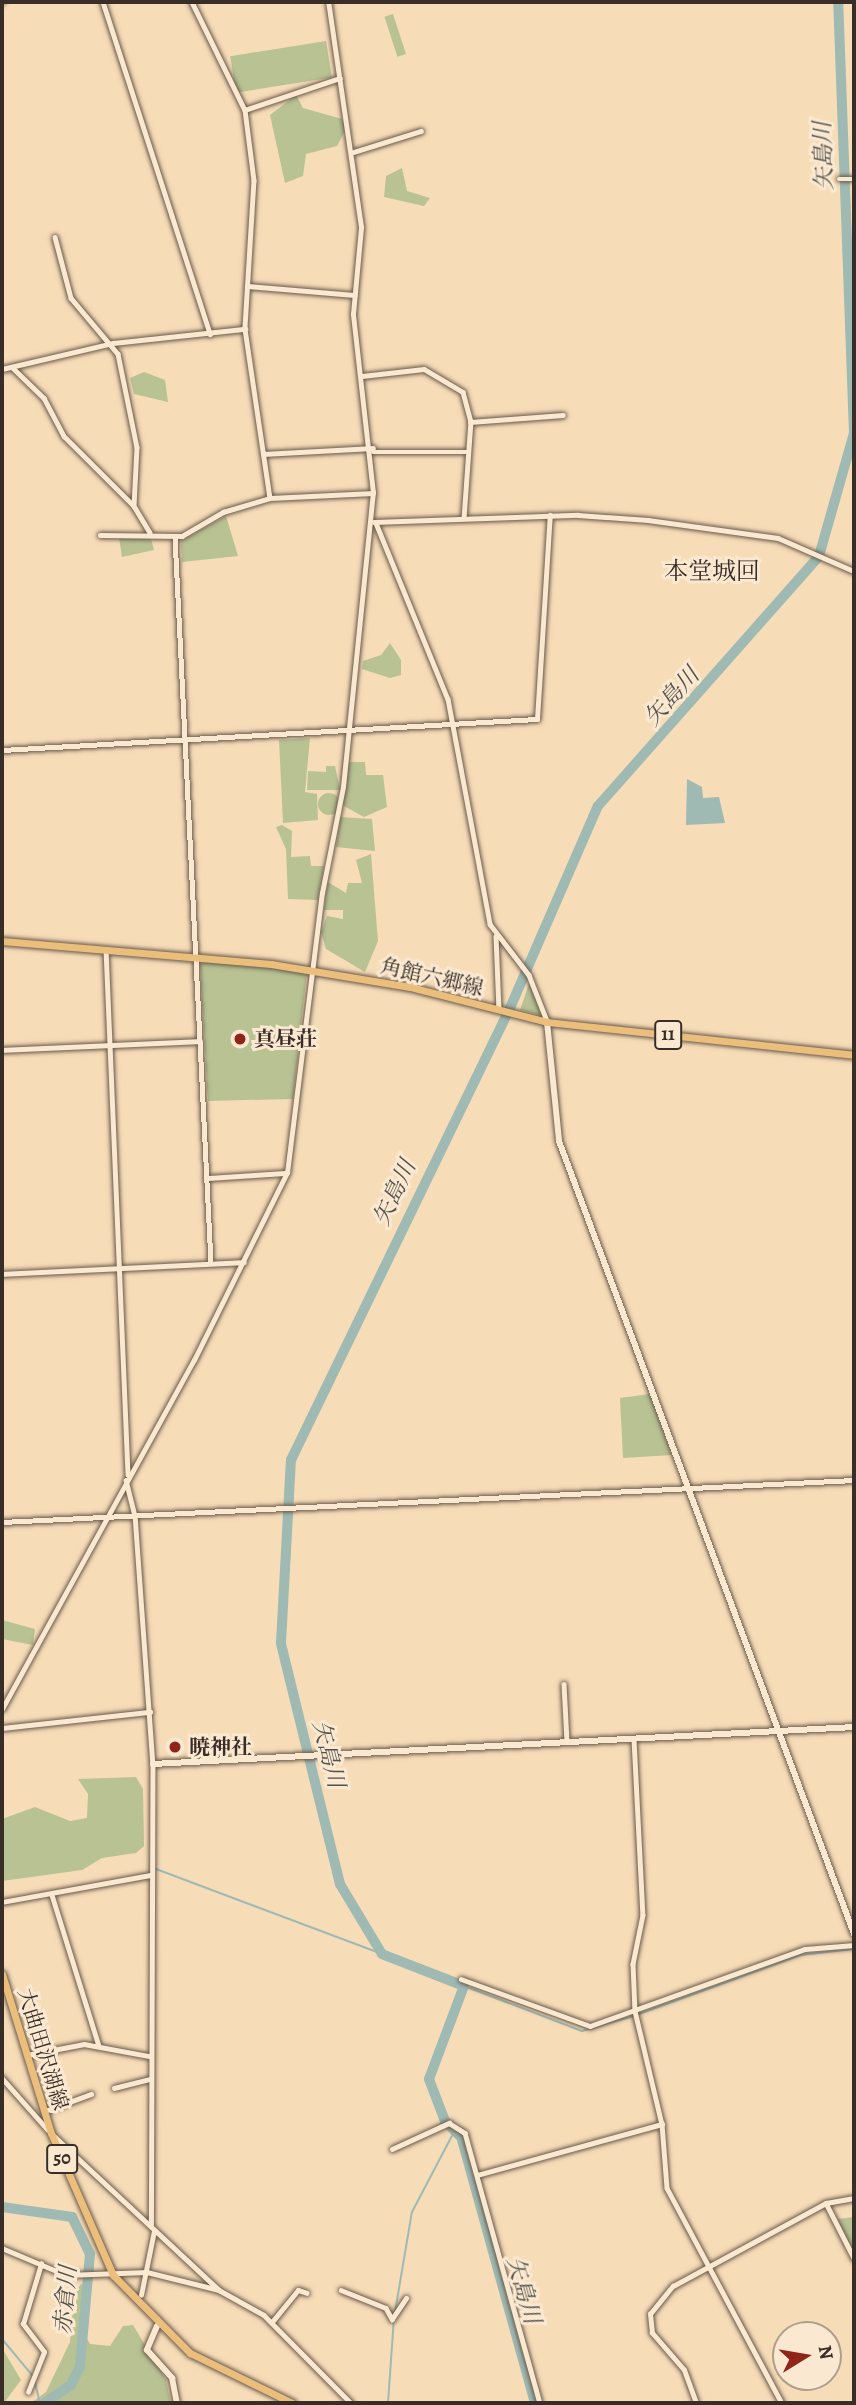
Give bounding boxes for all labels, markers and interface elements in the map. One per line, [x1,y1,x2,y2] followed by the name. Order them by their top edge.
[809,121,839,191] water label: 矢島川
[664,558,760,586] district label: 本堂城回
[639,662,705,732] water label: 矢島川
[378,953,486,1001] street label: 角館六郷線
[654,1020,682,1050] road number: 11
[254,1026,317,1052] place label: 真昼荘
[232,1031,248,1047] marker: 真昼荘
[368,1156,422,1230] water label: 矢島川
[306,1717,350,1791] water label: 矢島川
[189,1734,252,1760] place label: 暁神社
[167,1739,183,1755] marker: 暁神社
[13,1985,73,2113] street label: 大曲田沢湖線
[44,2144,80,2174] road number: 50
[500,2253,546,2327] water label: 矢島川
[49,2264,83,2336] water label: 赤倉川
[772,2321,842,2391] north arrow
[812,2343,840,2362] text: N

